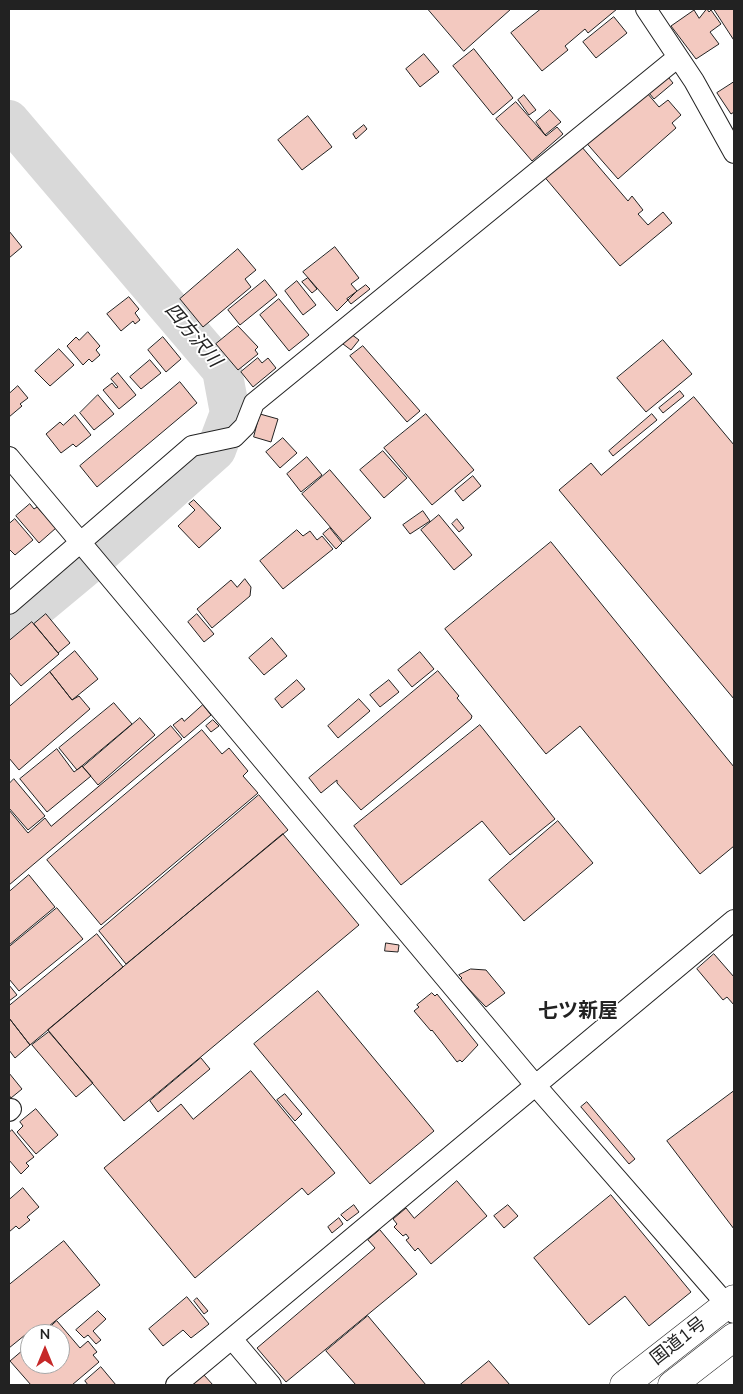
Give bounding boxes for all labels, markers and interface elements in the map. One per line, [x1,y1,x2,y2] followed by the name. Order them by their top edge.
[159,300,225,372] water label: 四方沢川
[538,1000,618,1024] district label: 七ツ新屋
[647,1314,711,1370] street label: 国道1号
[20,1324,70,1374] north arrow
[40,1325,50,1344] text: N

